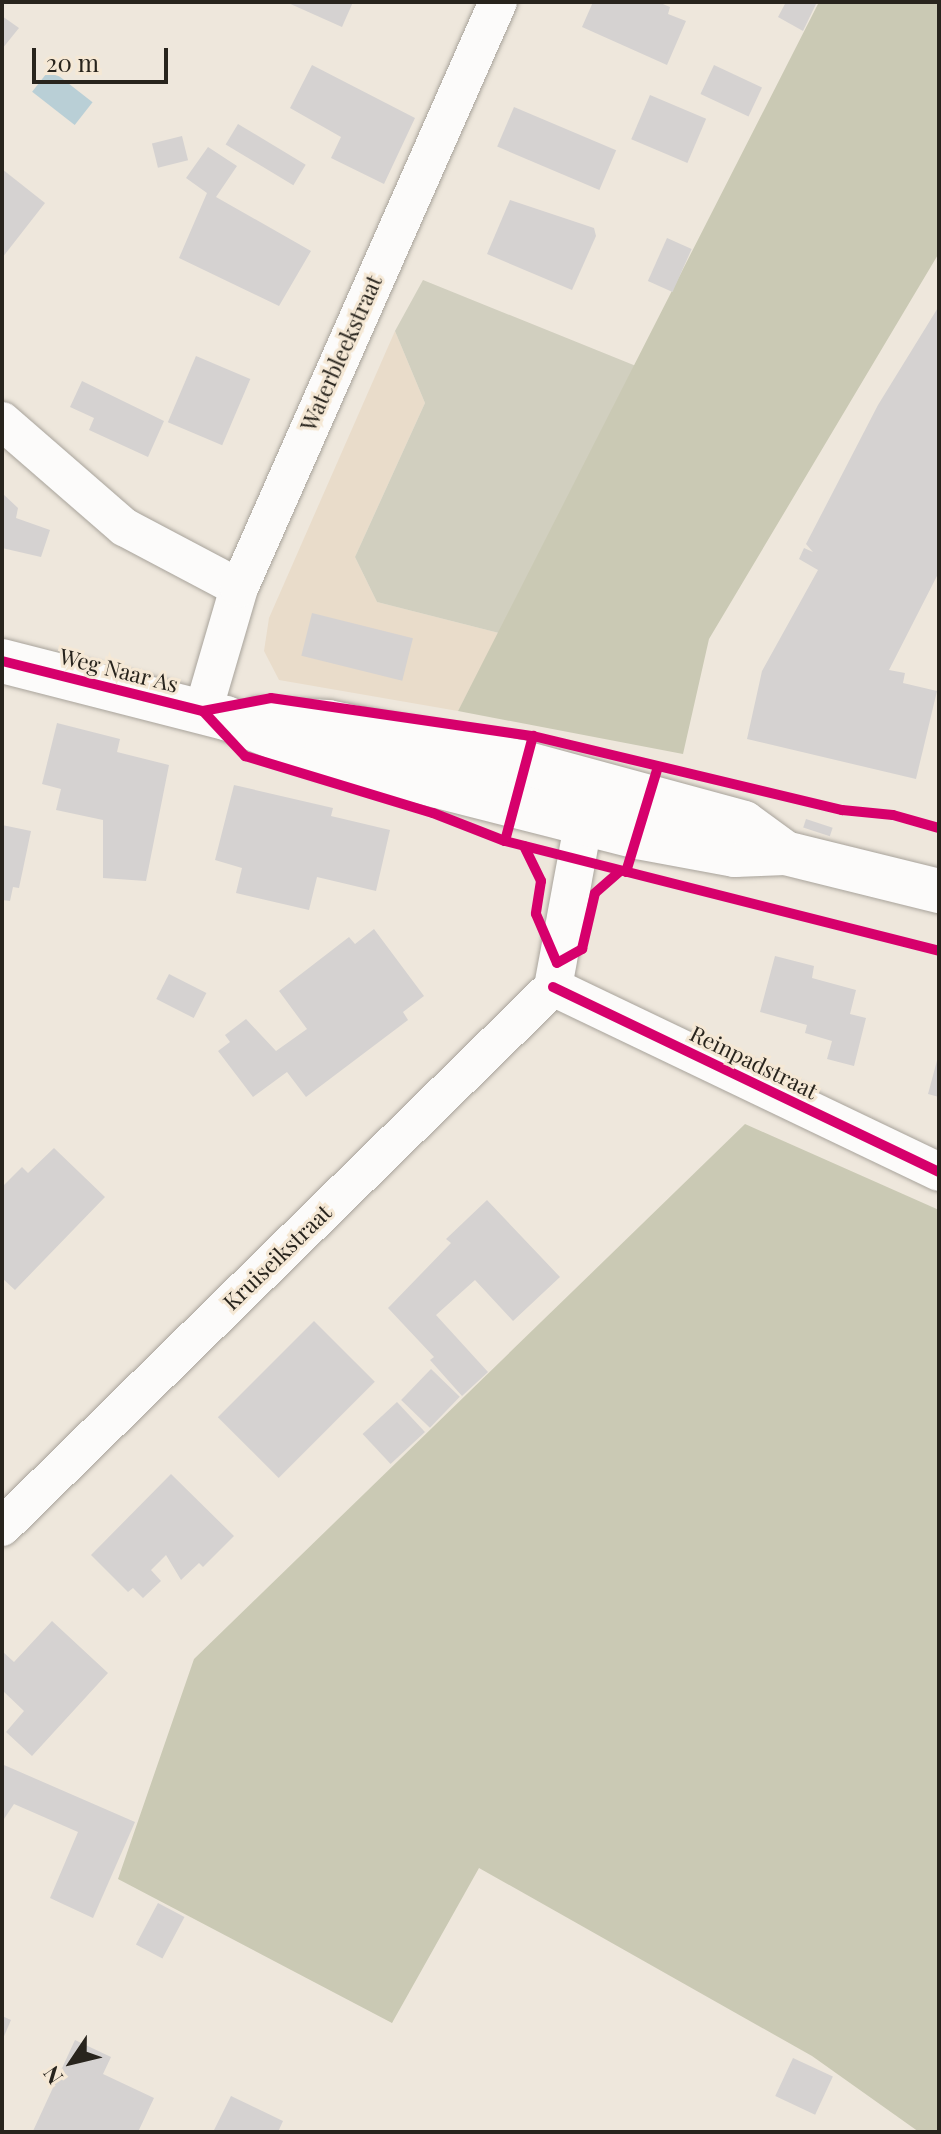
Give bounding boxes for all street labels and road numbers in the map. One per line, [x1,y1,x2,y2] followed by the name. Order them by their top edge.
[295,271,387,435] street label: Waterbleekstraat
[56,642,182,698] street label: Weg Naar As
[686,1020,822,1104] street label: Reinpadstraat
[217,1199,337,1315] street label: Kruiseikstraat

